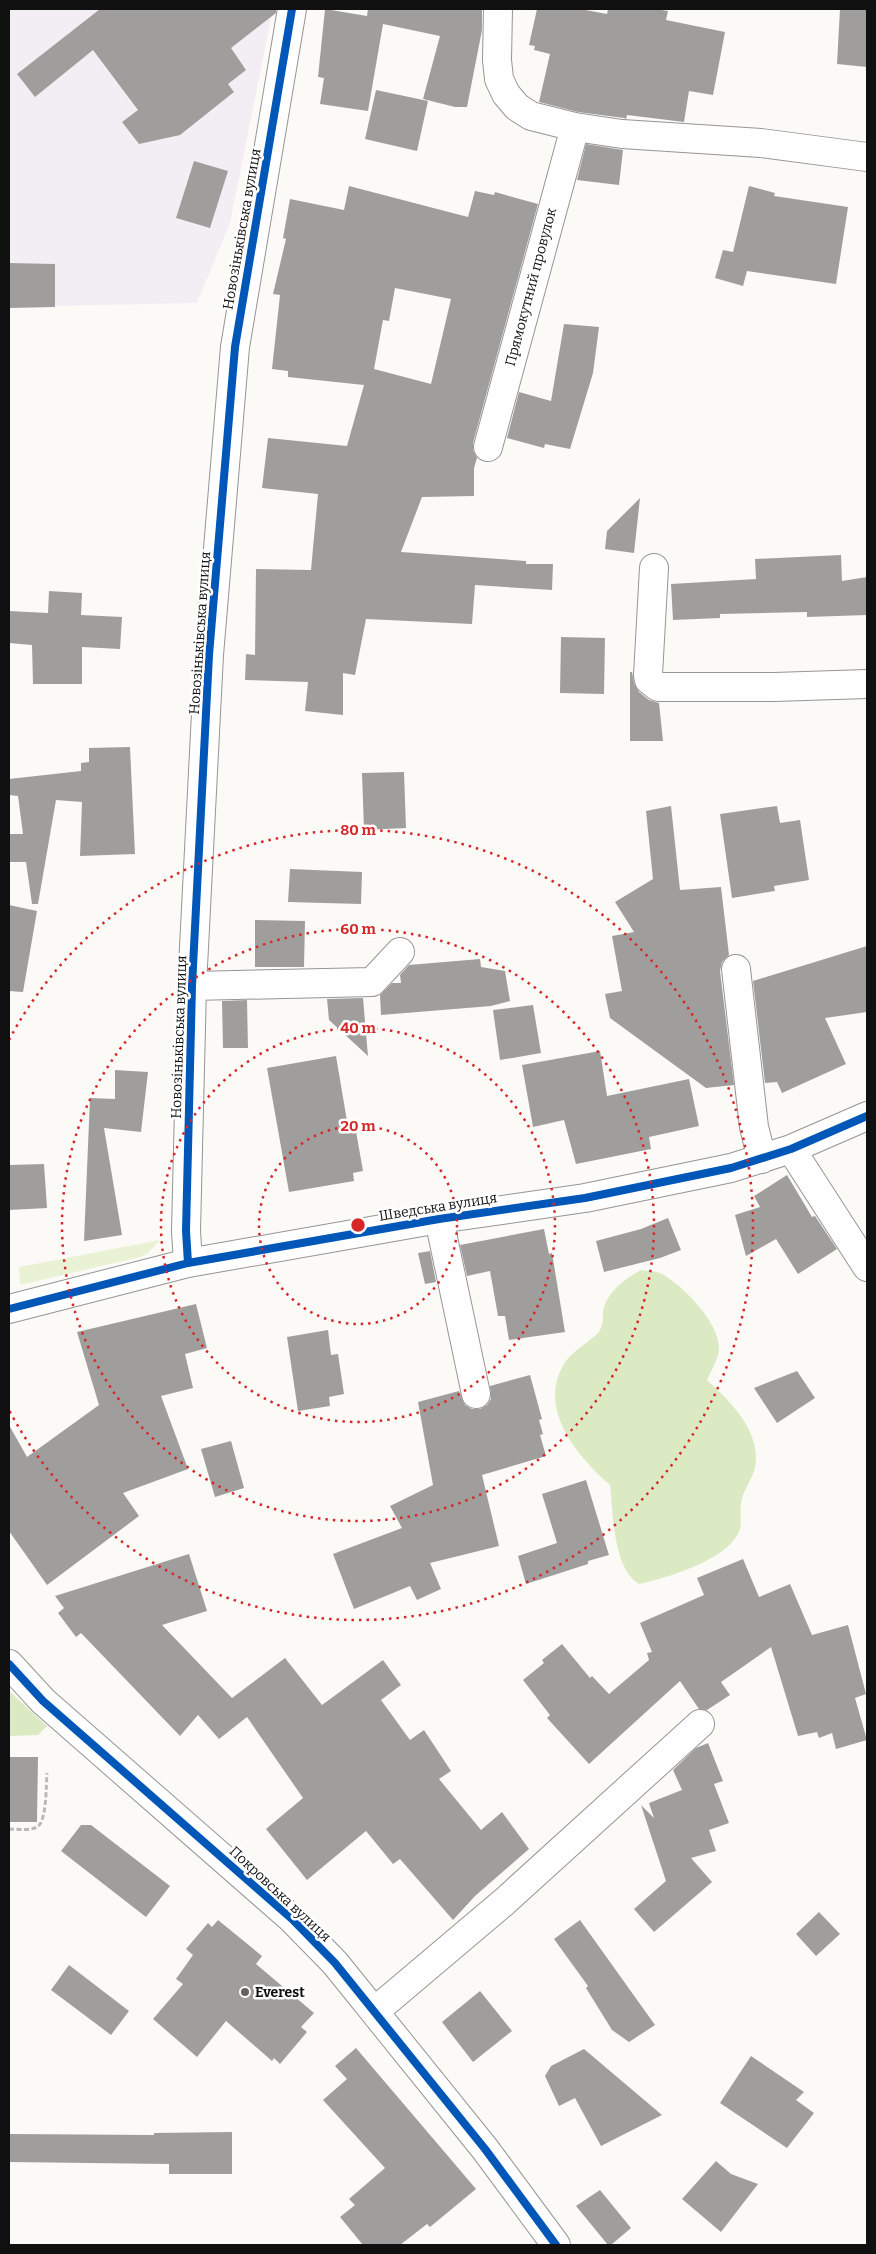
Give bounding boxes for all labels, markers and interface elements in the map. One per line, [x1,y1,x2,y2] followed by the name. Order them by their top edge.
[219,147,265,311] street label: Новозіньківська вулиця
[502,205,561,368] street label: Прямокутний провулок
[186,551,214,715] street label: Новозіньківська вулиця
[340,821,376,839] text: 80 m
[340,920,376,938] text: 60 m
[168,955,190,1119] street label: Новозіньківська вулиця
[340,1019,377,1037] text: 40 m
[341,1117,376,1135] text: 20 m
[378,1189,498,1225] street label: Шведська вулиця
[349,1216,367,1234] centre of rings
[226,1843,334,1946] street label: Покровська вулиця
[255,1984,305,2001] place label: Everest
[239,1986,251,1998] marker: Everest

